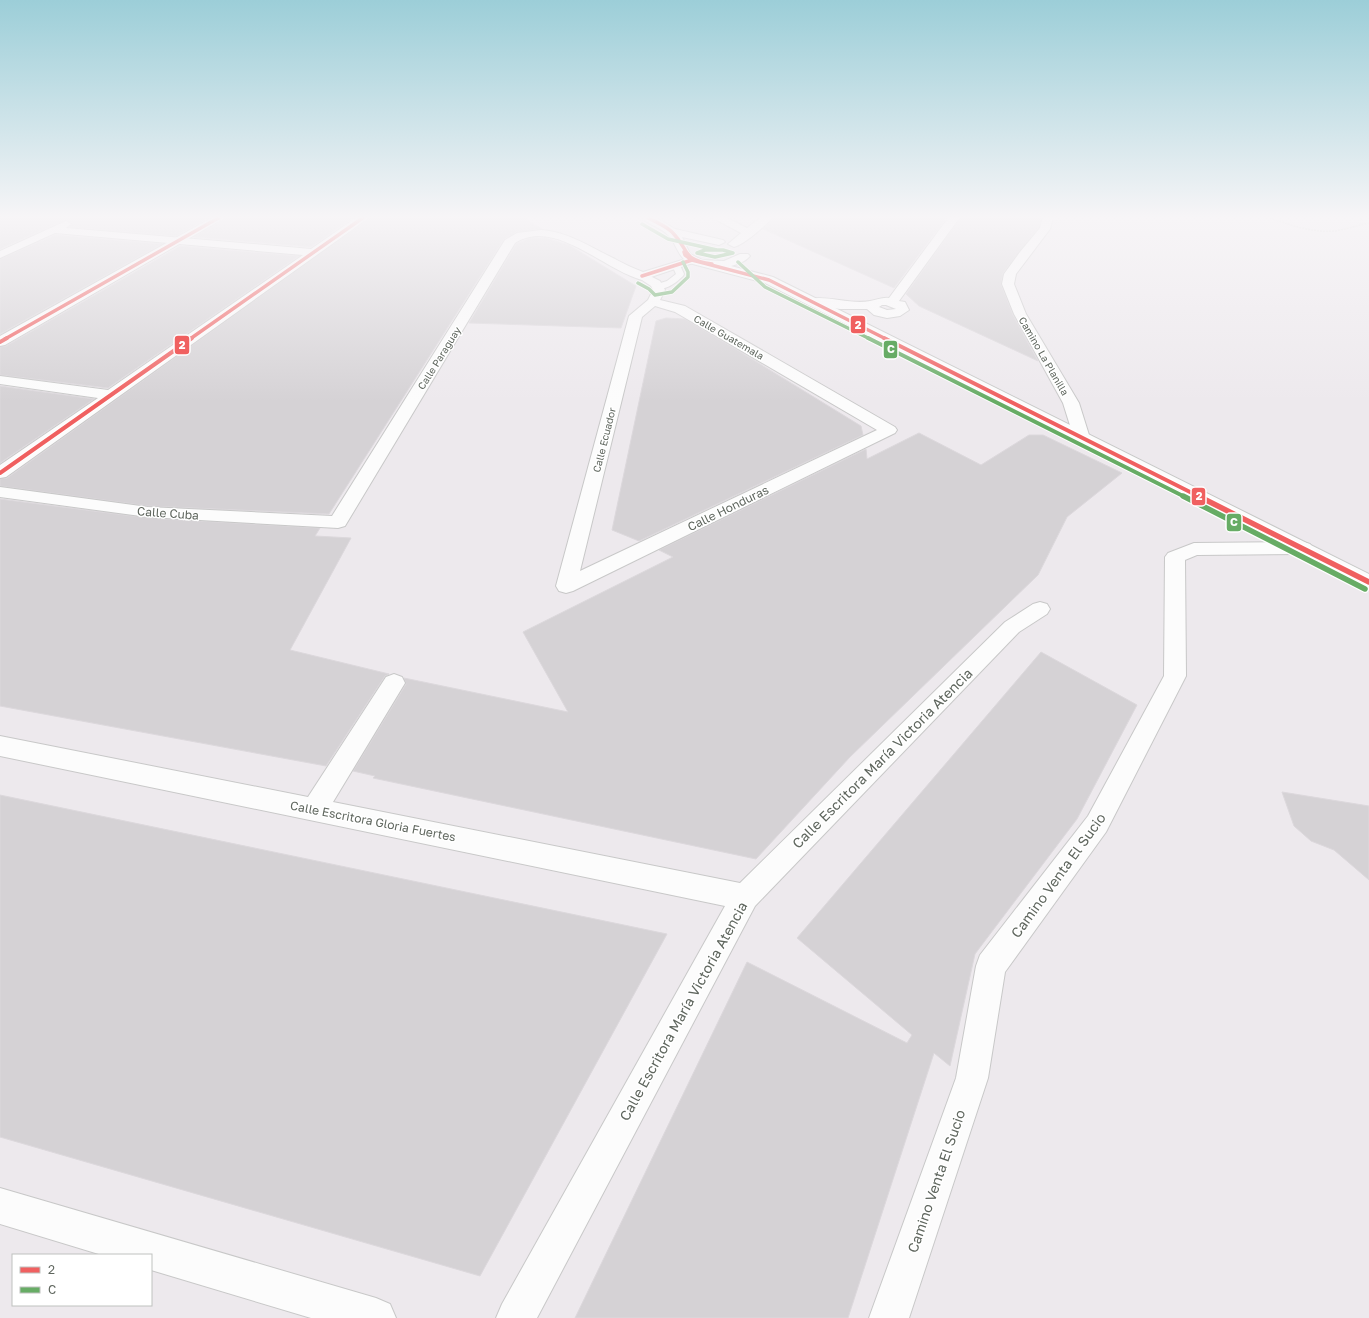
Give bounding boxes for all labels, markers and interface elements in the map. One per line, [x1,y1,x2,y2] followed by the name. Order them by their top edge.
[692,312,766,362] street label: Calle Guatemala
[850,315,866,334] line badge: 2
[1017,315,1071,397] street label: Camino La Planilla
[855,318,862,331] text: 2
[415,324,463,392] street label: Calle Paraguay
[174,335,190,355] line badge: 2
[179,338,186,351] text: 2
[883,340,898,359] line badge: C
[887,342,895,355] text: C
[590,406,618,474] street label: Calle Ecuador
[685,482,771,534] street label: Calle Honduras
[1191,487,1206,506] line badge: 2
[1196,489,1203,502] text: 2
[137,503,199,523] street label: Calle Cuba
[1226,513,1242,532] line badge: C
[1230,515,1238,528] text: C
[788,664,976,852] street label: Calle Escritora María Victoria Atencia
[289,798,457,844] street label: Calle Escritora Gloria Fuertes
[1007,809,1109,941] street label: Camino Venta El Sucio
[615,899,751,1123] street label: Calle Escritora María Victoria Atencia
[904,1107,968,1255] street label: Camino Venta El Sucio
[12,1254,152,1306] legend
[48,1262,55,1277] text: 2
[48,1282,56,1297] text: C

